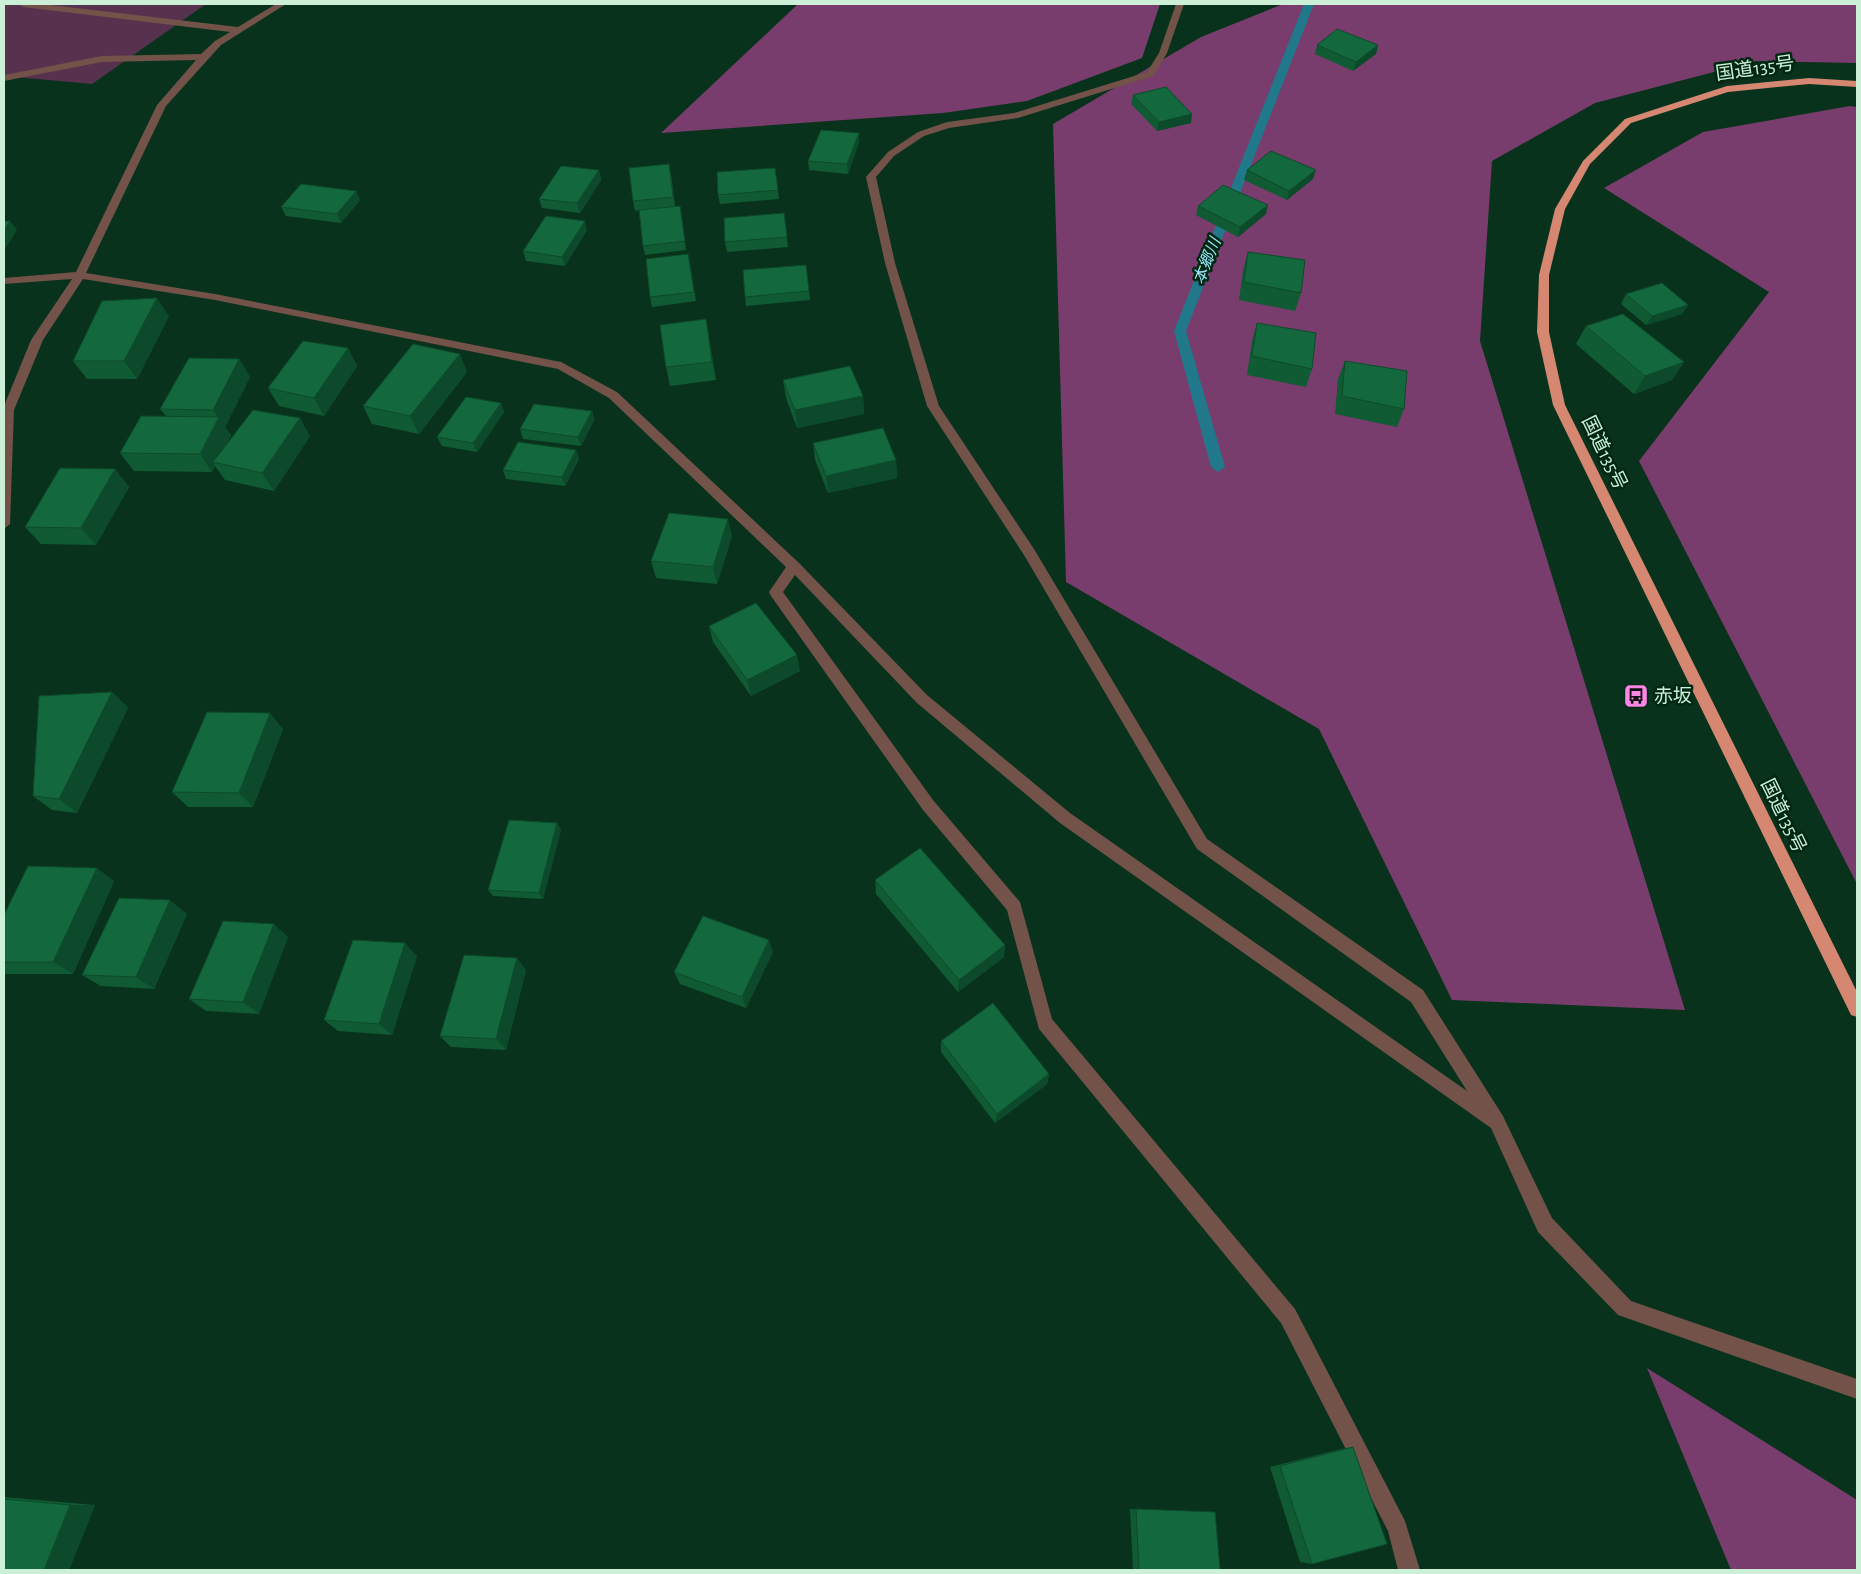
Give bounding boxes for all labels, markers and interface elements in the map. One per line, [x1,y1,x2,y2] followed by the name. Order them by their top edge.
[1714,53,1796,84] street label: 国道135号
[1190,234,1224,286] water label: 本郷川
[1578,413,1631,493] street label: 国道135号
[1623,683,1649,709] bus stop icon: 赤坂
[1654,686,1692,706] place label: 赤坂
[1757,776,1810,856] street label: 国道135号

